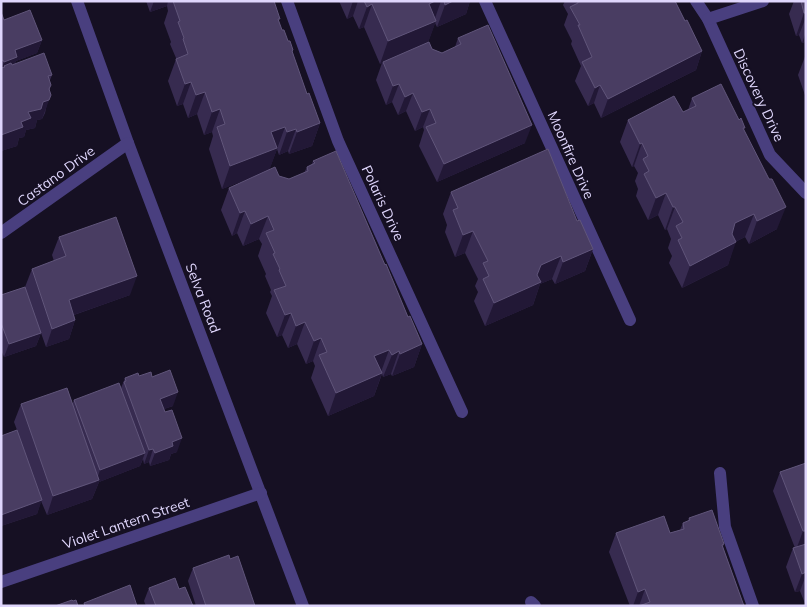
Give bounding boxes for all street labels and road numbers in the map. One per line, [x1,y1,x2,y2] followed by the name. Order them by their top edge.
[730,46,788,144] street label: Discovery Drive
[544,108,598,202] street label: Moonfire Drive
[14,142,98,210] street label: Castano Drive
[358,162,408,244] street label: Polaris Drive
[181,261,225,335] street label: Selva Road
[60,493,192,553] street label: Violet Lantern Street

